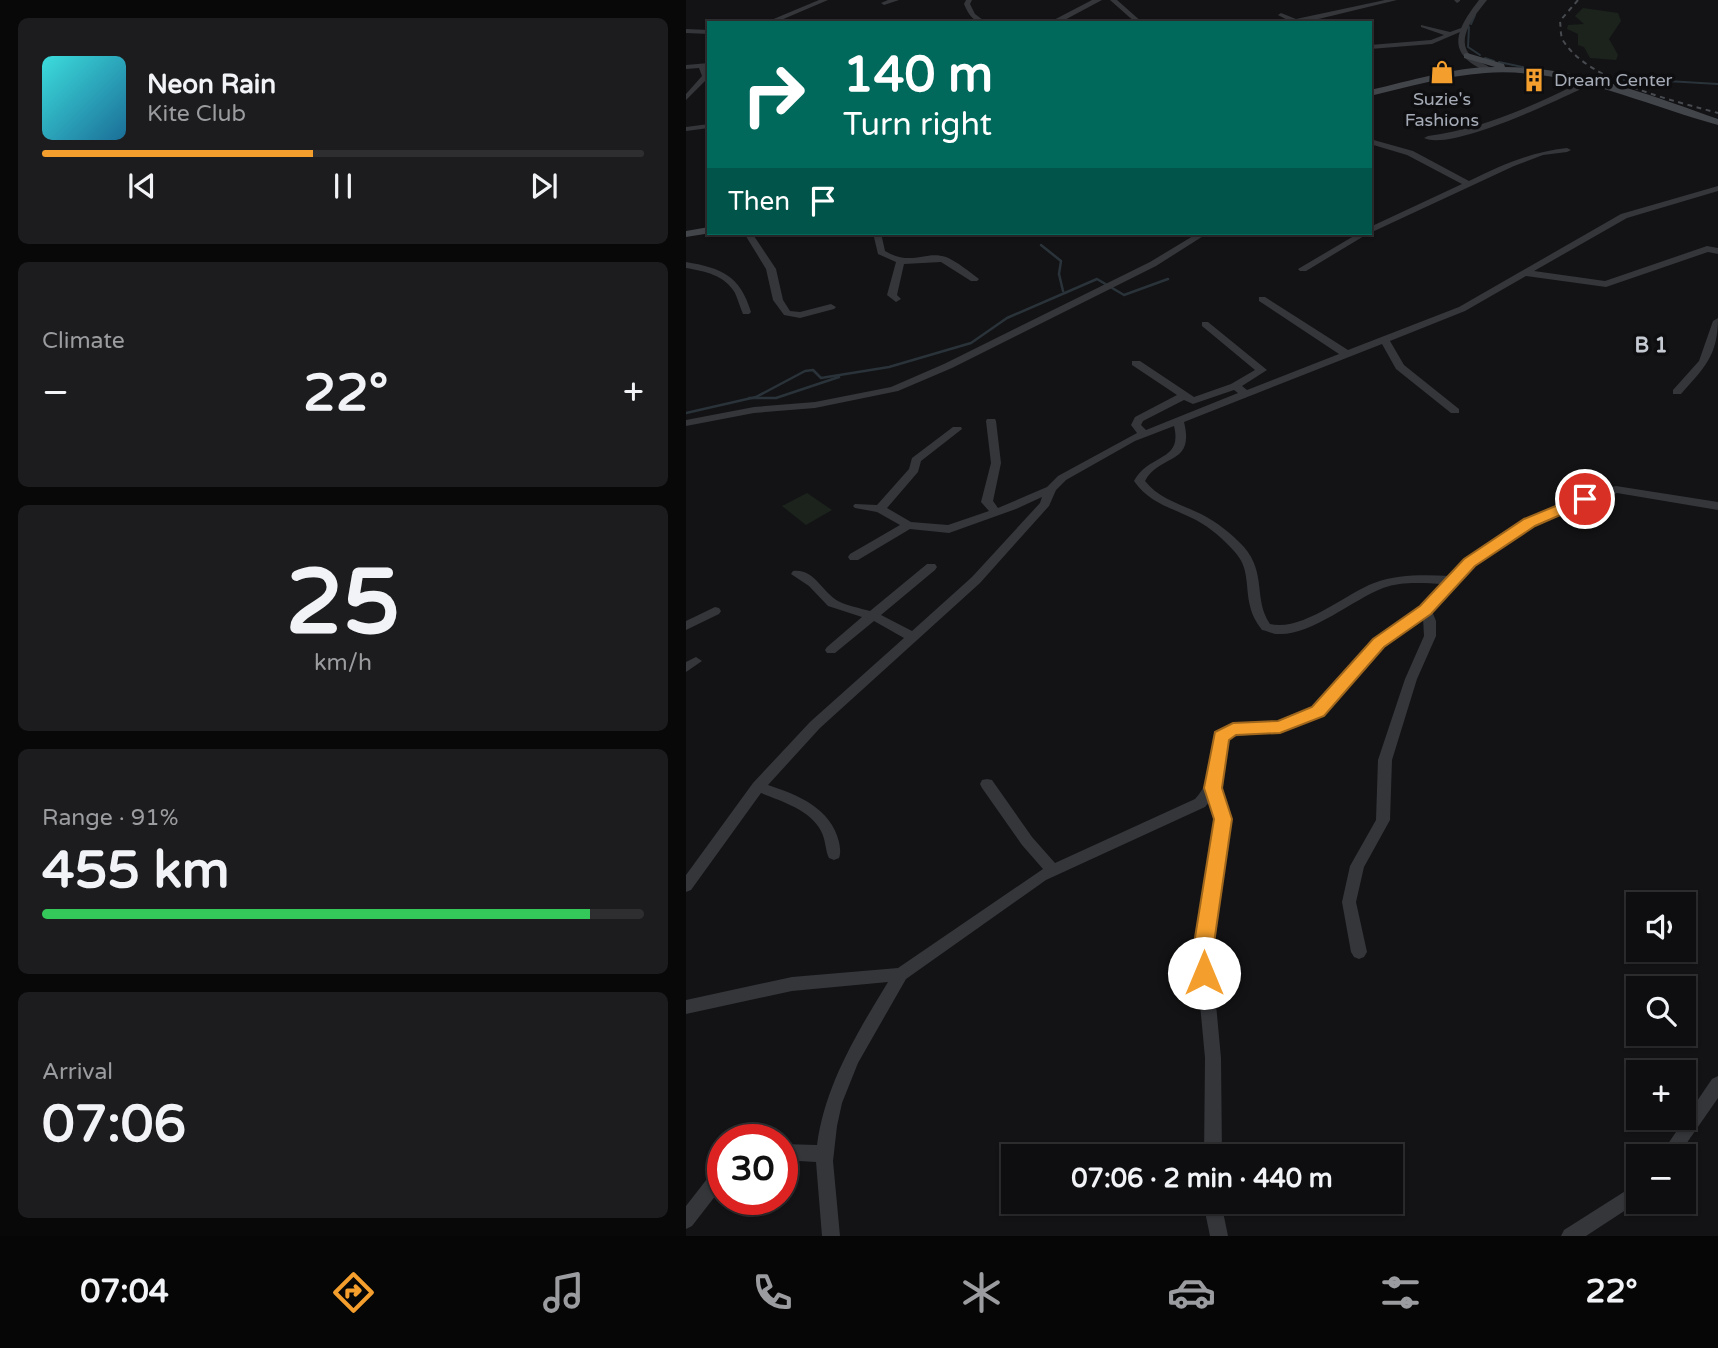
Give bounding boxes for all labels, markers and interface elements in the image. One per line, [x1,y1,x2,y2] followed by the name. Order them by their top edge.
[843,46,993,105] text: 140 m
[728,49,819,140] icon: right
[1428,58,1456,86] shop icon: Suzie's Fashions
[1520,66,1548,94] building icon: Dream Center
[147,69,276,100] text: Neon Rain
[1554,69,1673,91] place label: Dream Center
[1405,88,1479,131] place label: Suzie's Fashions
[147,100,246,128] text: Kite Club
[843,106,992,144] text: Turn right
[123,167,161,205] icon: previous
[324,167,362,205] icon: pause
[525,167,563,205] icon: next
[804,182,842,220] icon: arrive
[728,186,790,217] text: Then
[42,327,125,355] text: Climate
[1634,333,1668,358] district label: B 1
[303,362,388,425] text: 22°
[42,370,69,416] text: −
[623,370,644,416] text: +
[1555,469,1615,529] pin
[1566,480,1604,518] icon: arrive
[286,548,400,658] text: 25
[314,649,372,677] text: km/h
[42,804,178,832] text: Range · 91%
[42,839,230,902] text: 455 km
[1626,892,1696,1214] map controls
[1626,892,1696,962] button: sound
[1167,936,1241,1010] position arrow
[1626,976,1696,1046] button: search
[42,1058,113,1086] text: Arrival
[1626,1060,1696,1130] button: +
[42,1093,186,1156] text: 07:06
[707,1124,798,1215] speed limit sign: 30
[1626,1144,1696,1214] button: −
[1071,1163,1333,1194] text: 07:06 · 2 min · 440 m
[329,1268,378,1317] icon: directions
[539,1268,588,1317] icon: music
[748,1268,797,1317] icon: phone
[957,1268,1006,1317] icon: climate
[1167,1268,1216,1317] icon: car
[1376,1268,1425,1317] icon: filters
[80,1273,169,1311] text: 07:04
[1585,1273,1638,1311] text: 22°

